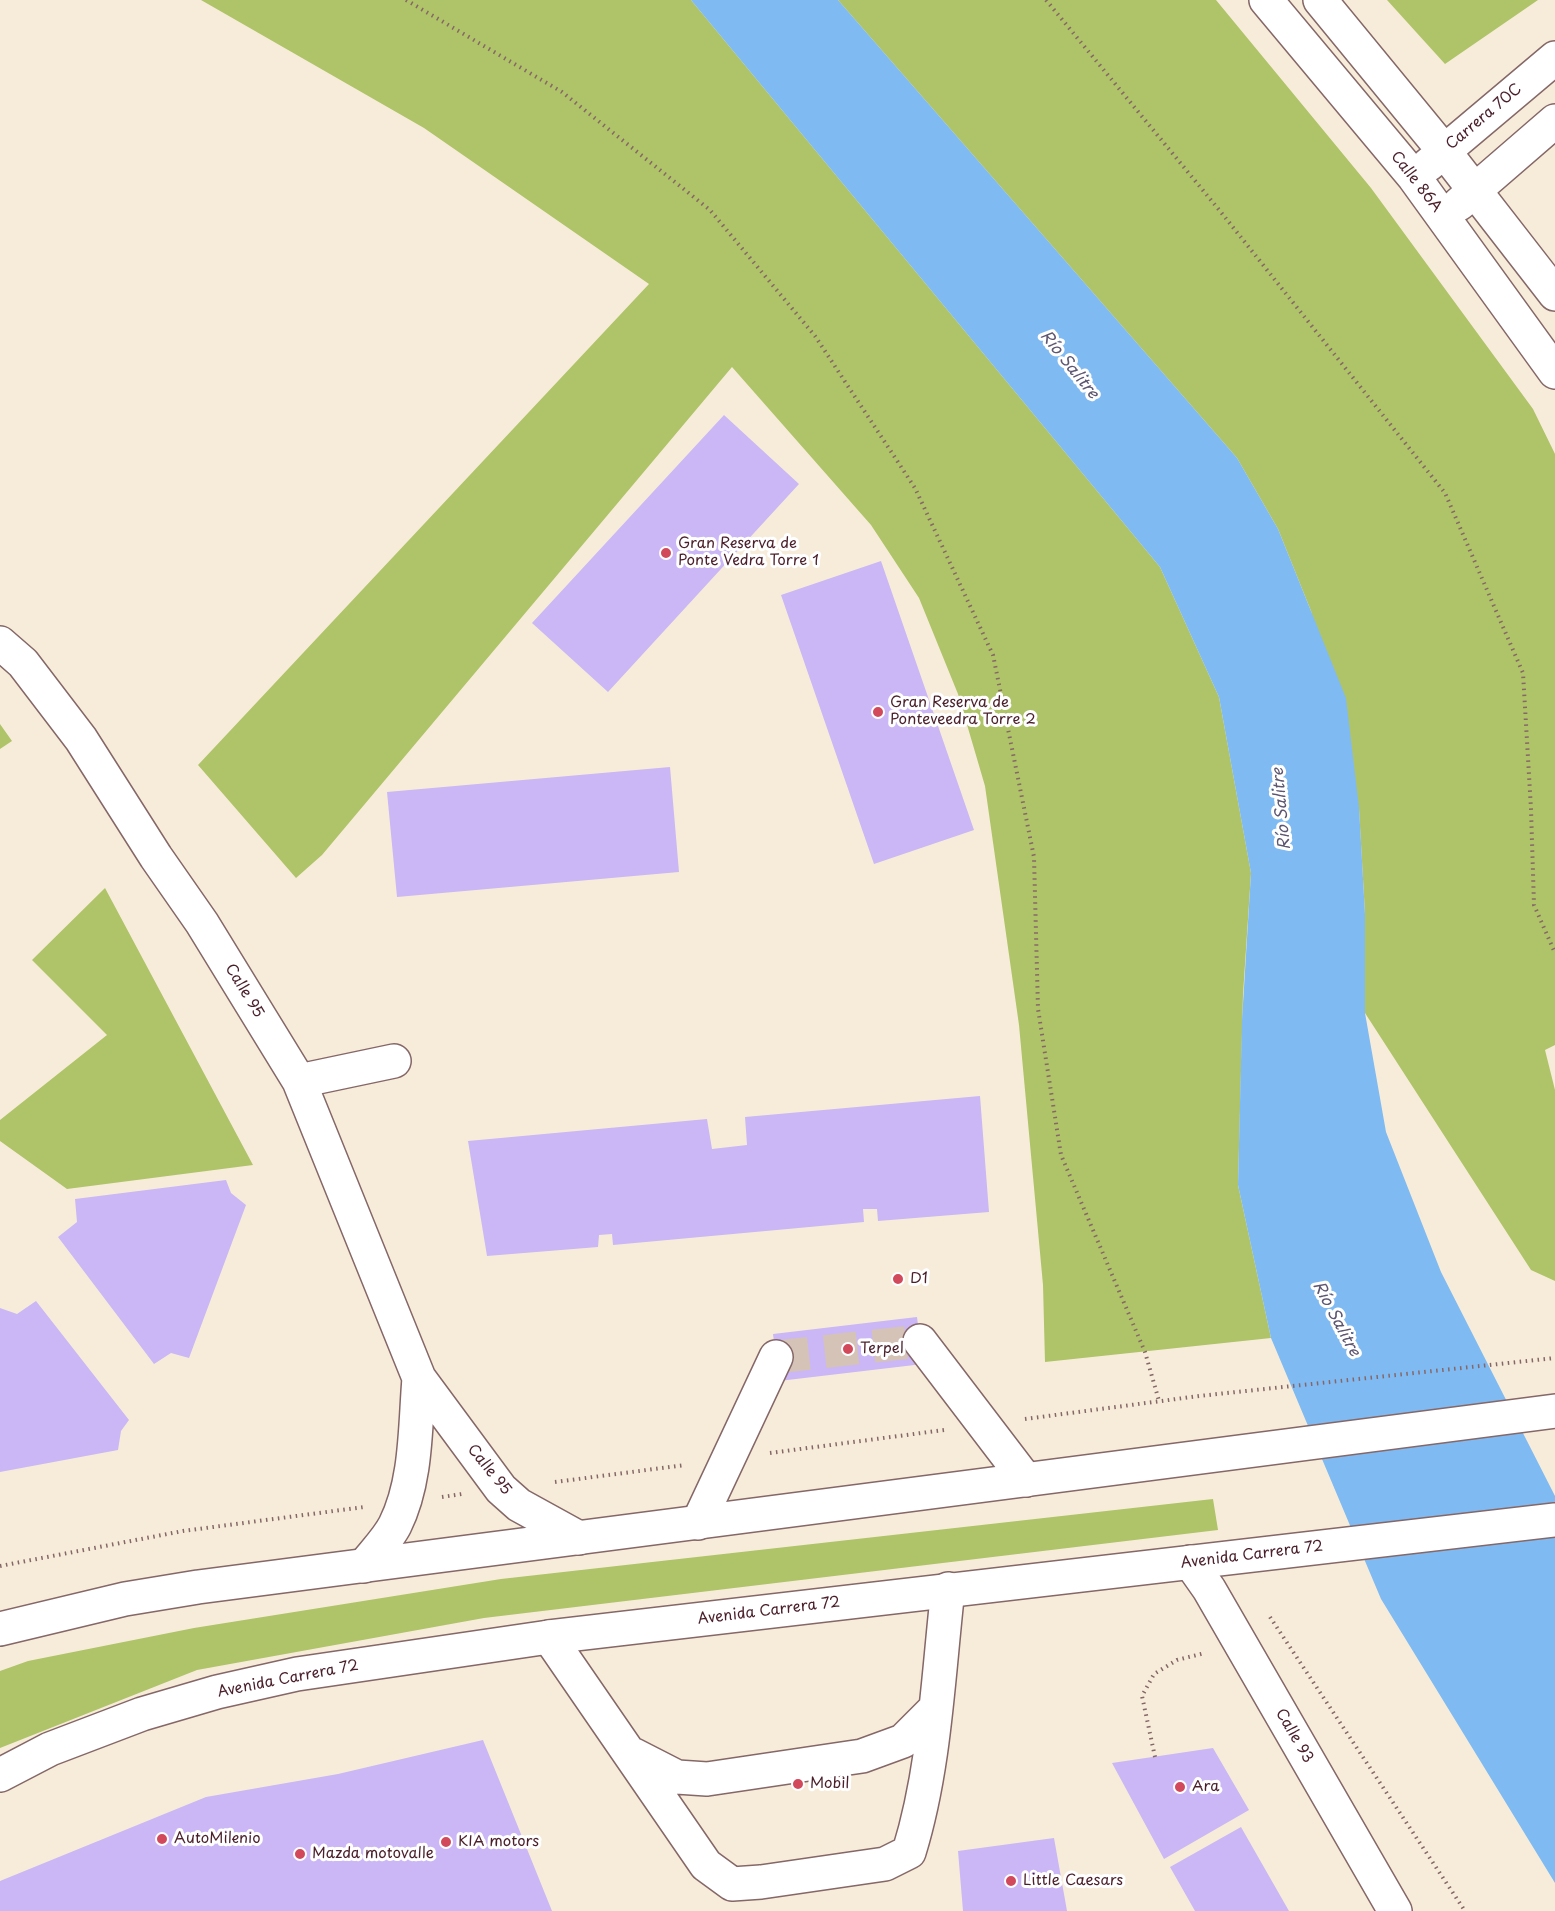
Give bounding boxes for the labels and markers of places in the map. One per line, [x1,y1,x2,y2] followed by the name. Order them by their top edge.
[678,535,819,570] place label: Gran Reserva de Ponte Vedra Torre 1
[659,546,673,560] marker: Gran Reserva de Ponte Vedra Torre 1
[890,694,1036,729] place label: Gran Reserva de Ponteveedra Torre 2
[871,705,885,719] marker: Gran Reserva de Ponteveedra Torre 2
[910,1270,928,1288] place label: D1
[891,1272,905,1286] marker: D1
[860,1340,904,1358] place label: Terpel
[841,1342,855,1356] marker: Terpel
[810,1775,849,1793] place label: Mobil
[791,1777,805,1791] marker: Mobil
[1192,1778,1219,1796] place label: Ara
[1173,1780,1187,1794] marker: Ara
[174,1830,261,1848] place label: AutoMilenio
[155,1832,169,1846] marker: AutoMilenio
[458,1833,539,1851] place label: KIA motors
[439,1835,453,1849] marker: KIA motors
[312,1845,434,1863] place label: Mazda motovalle
[293,1847,307,1861] marker: Mazda motovalle
[1023,1872,1123,1890] place label: Little Caesars
[1004,1874,1018,1888] marker: Little Caesars

